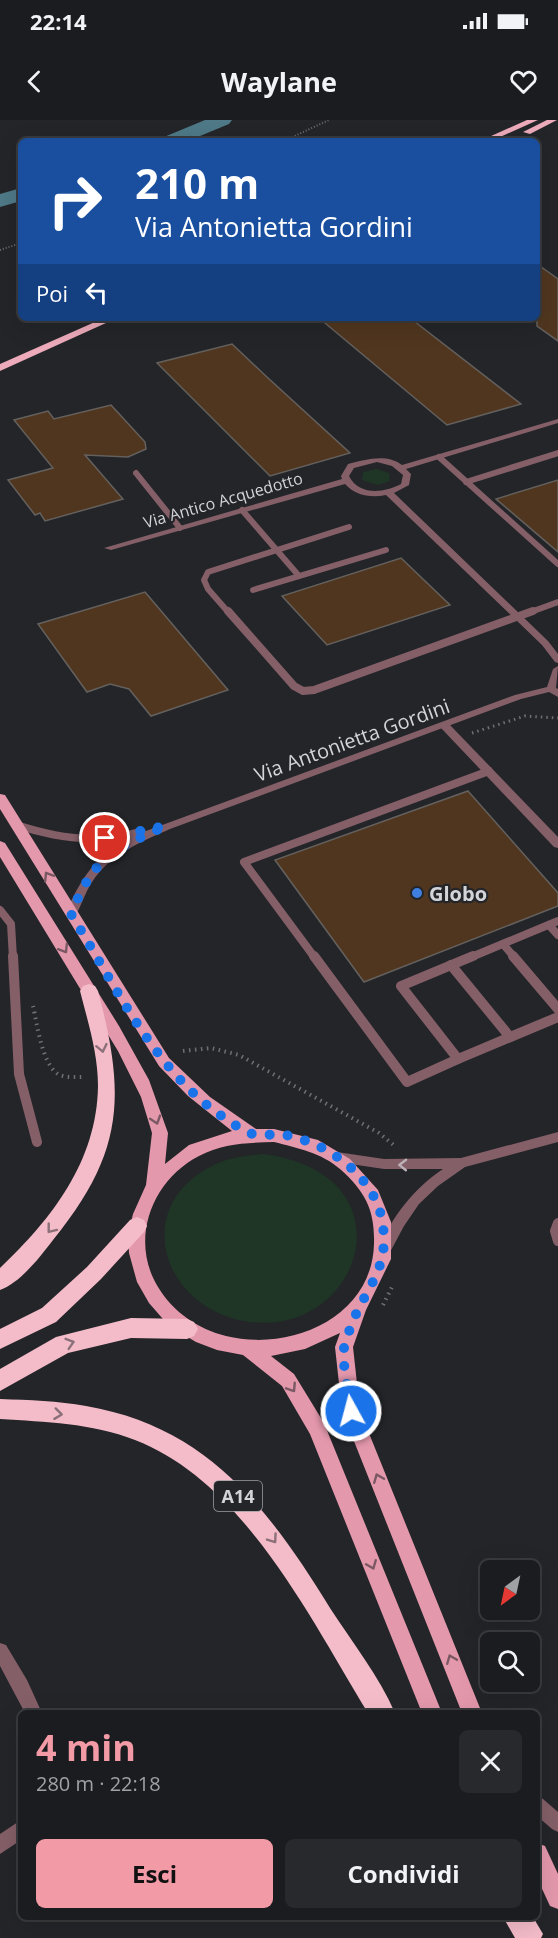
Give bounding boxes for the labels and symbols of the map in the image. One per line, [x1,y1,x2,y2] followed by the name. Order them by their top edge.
[141,467,305,533] street label: Via Antico Acquedotto
[251,692,453,788] street label: Via Antonietta Gordini
[79,812,130,863] pin
[44,872,56,882] one-way arrow
[429,880,487,907] place label: Globo
[410,886,424,900] marker: Globo
[56,943,68,953] one-way arrow
[95,1043,108,1053] one-way arrow
[148,1114,161,1125] one-way arrow
[398,1159,407,1171] one-way arrow
[47,1223,58,1234] one-way arrow
[64,1338,75,1350] one-way arrow
[319,1379,383,1443] position arrow
[285,1381,296,1392] one-way arrow
[54,1407,63,1419] one-way arrow
[373,1473,385,1484] one-way arrow
[214,1481,262,1511] road number: A14
[266,1533,277,1544] one-way arrow
[365,1559,377,1570] one-way arrow
[480,1560,540,1620] north arrow
[446,1654,458,1665] one-way arrow

